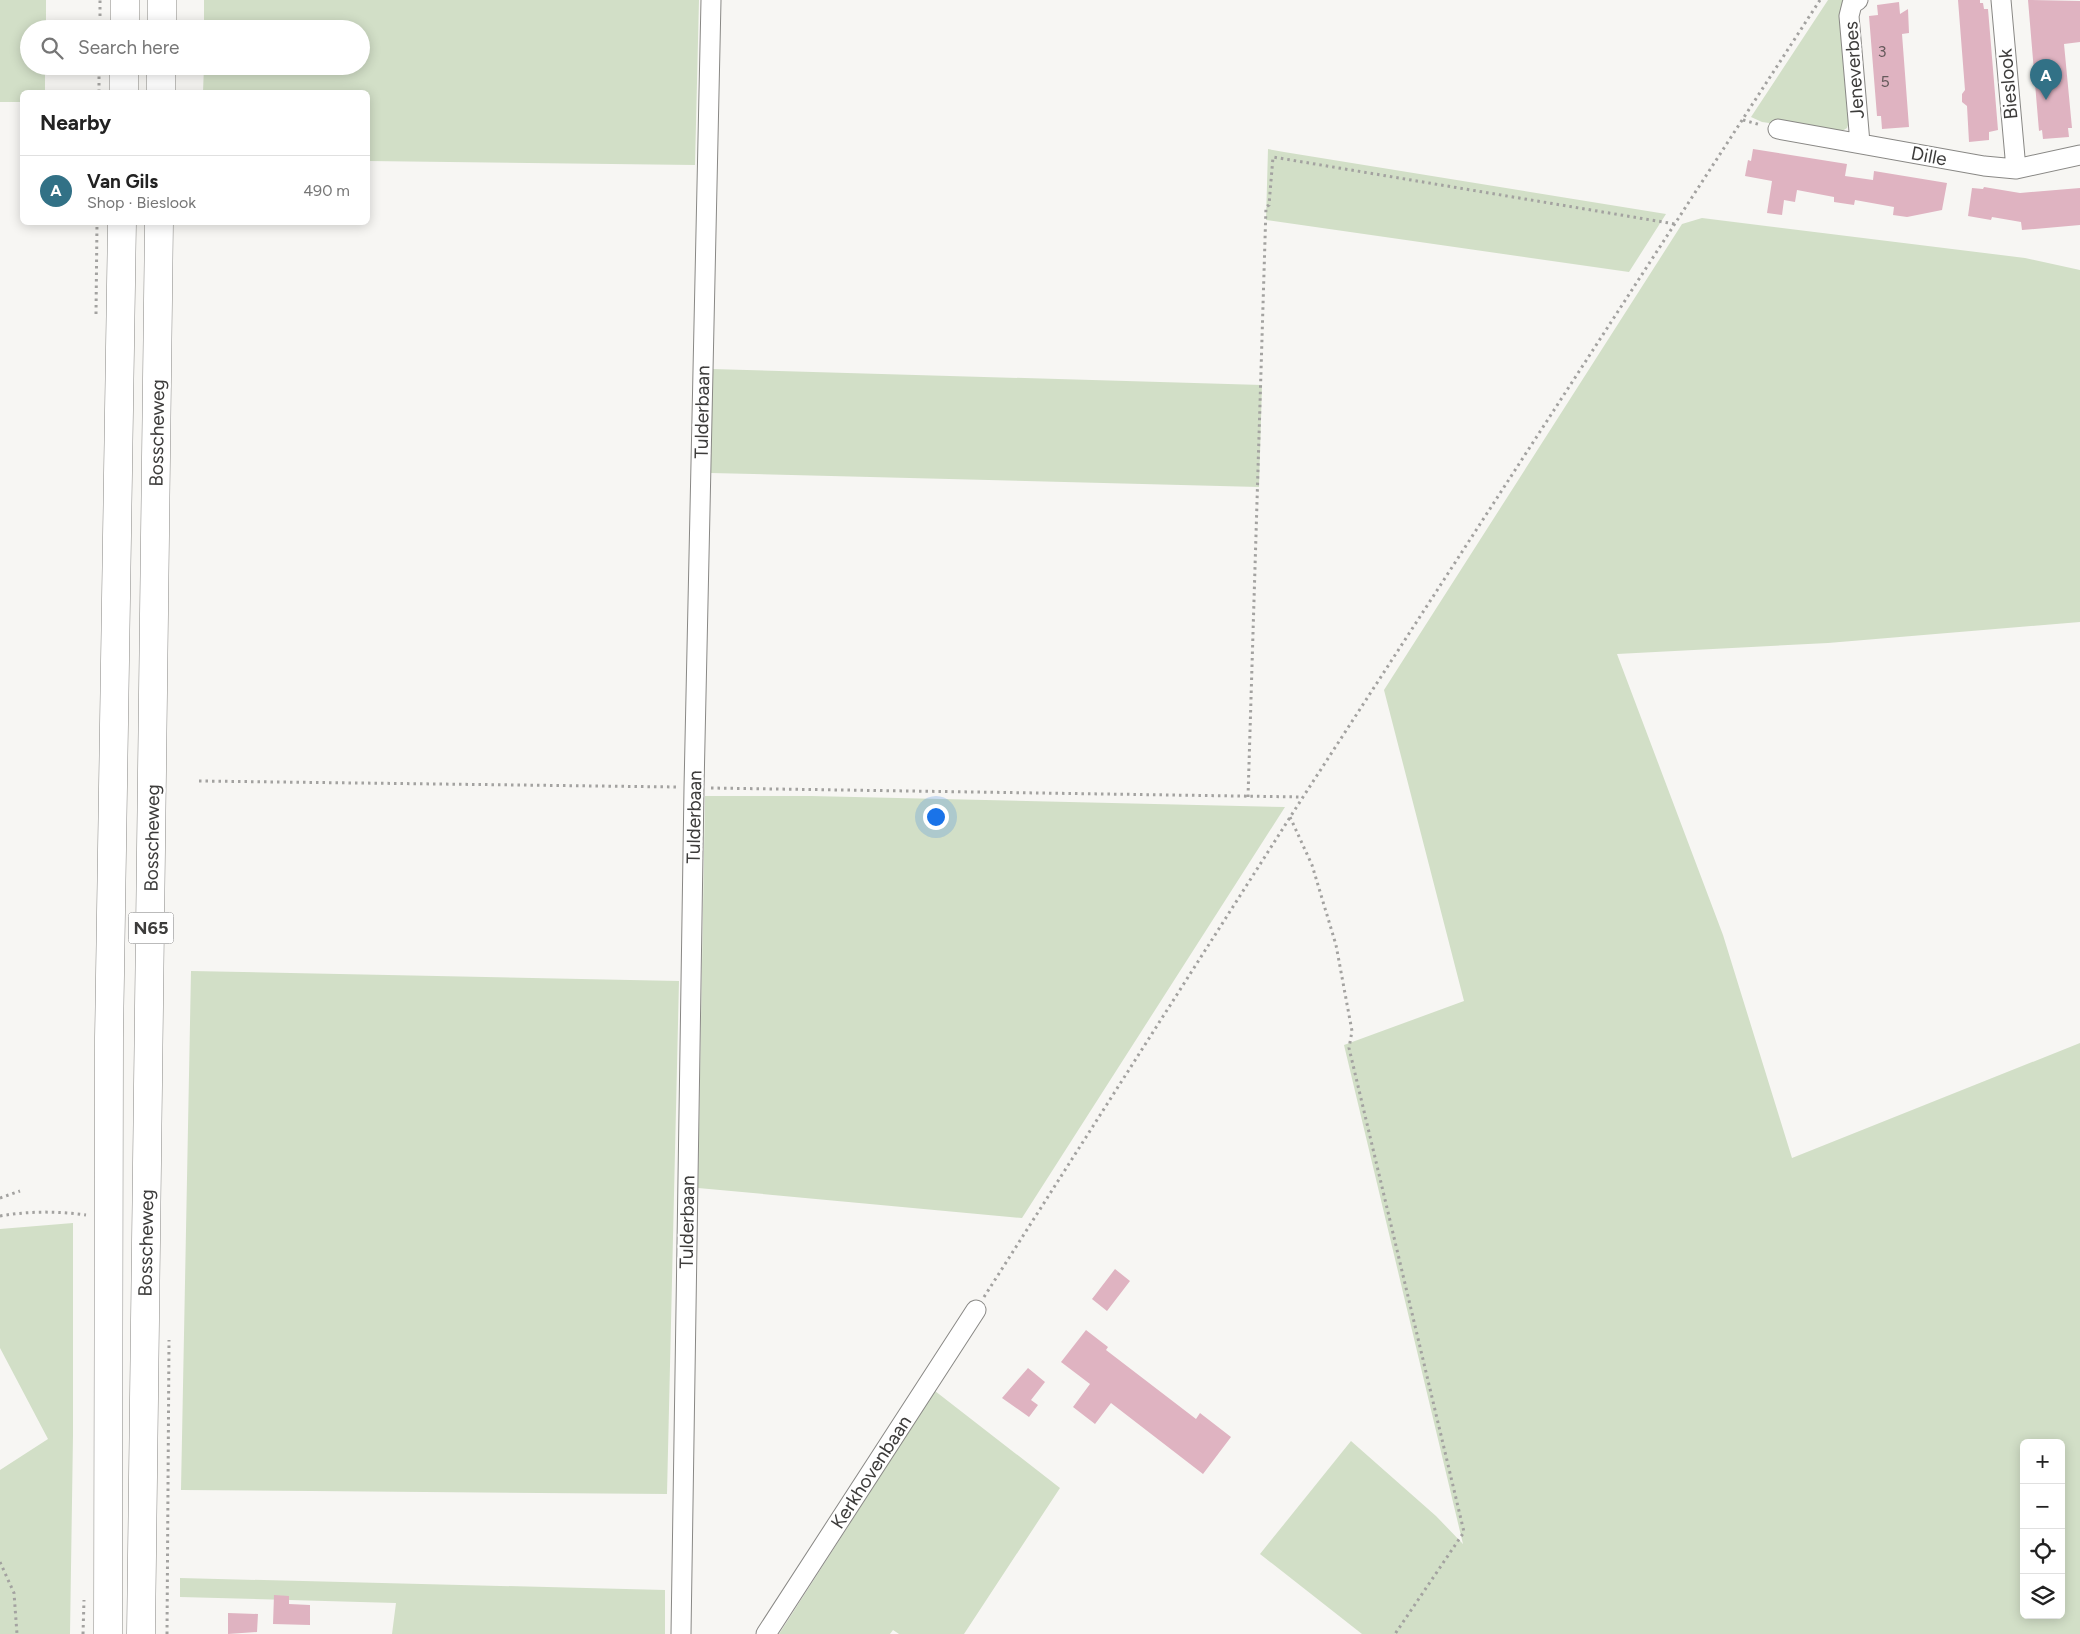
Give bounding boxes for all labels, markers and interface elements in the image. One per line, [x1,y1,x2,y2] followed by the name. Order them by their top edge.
[20,20,370,75] search box
[1839,20,1869,120] street label: Jeneverbes
[38,34,66,62] icon: search
[78,36,180,59] text: Search here
[1878,42,1886,61] house number: 3
[1993,47,2023,120] street label: Bieslook
[2030,59,2062,100] pin: A
[1880,72,1890,91] house number: 5
[40,110,111,135] text: Nearby
[1909,141,1949,171] street label: Dille
[87,170,158,193] text: Van Gils
[50,181,62,200] text: A
[303,181,350,200] text: 490 m
[87,193,196,212] text: Shop · Bieslook
[690,365,714,459] street label: Tulderbaan
[145,379,169,487] street label: Bosscheweg
[682,770,706,864] street label: Tulderbaan
[140,784,164,892] street label: Bosscheweg
[923,804,949,830] your location
[128,912,174,944] road number: N65
[675,1175,699,1269] street label: Tulderbaan
[134,1189,158,1297] street label: Bosscheweg
[826,1411,916,1533] street label: Kerkhovenbaan
[2020,1439,2065,1619] map controls
[2020,1439,2065,1484] button: +
[2020,1484,2065,1529] button: −
[2020,1529,2065,1574] button: locate
[2020,1574,2065,1619] button: layers

